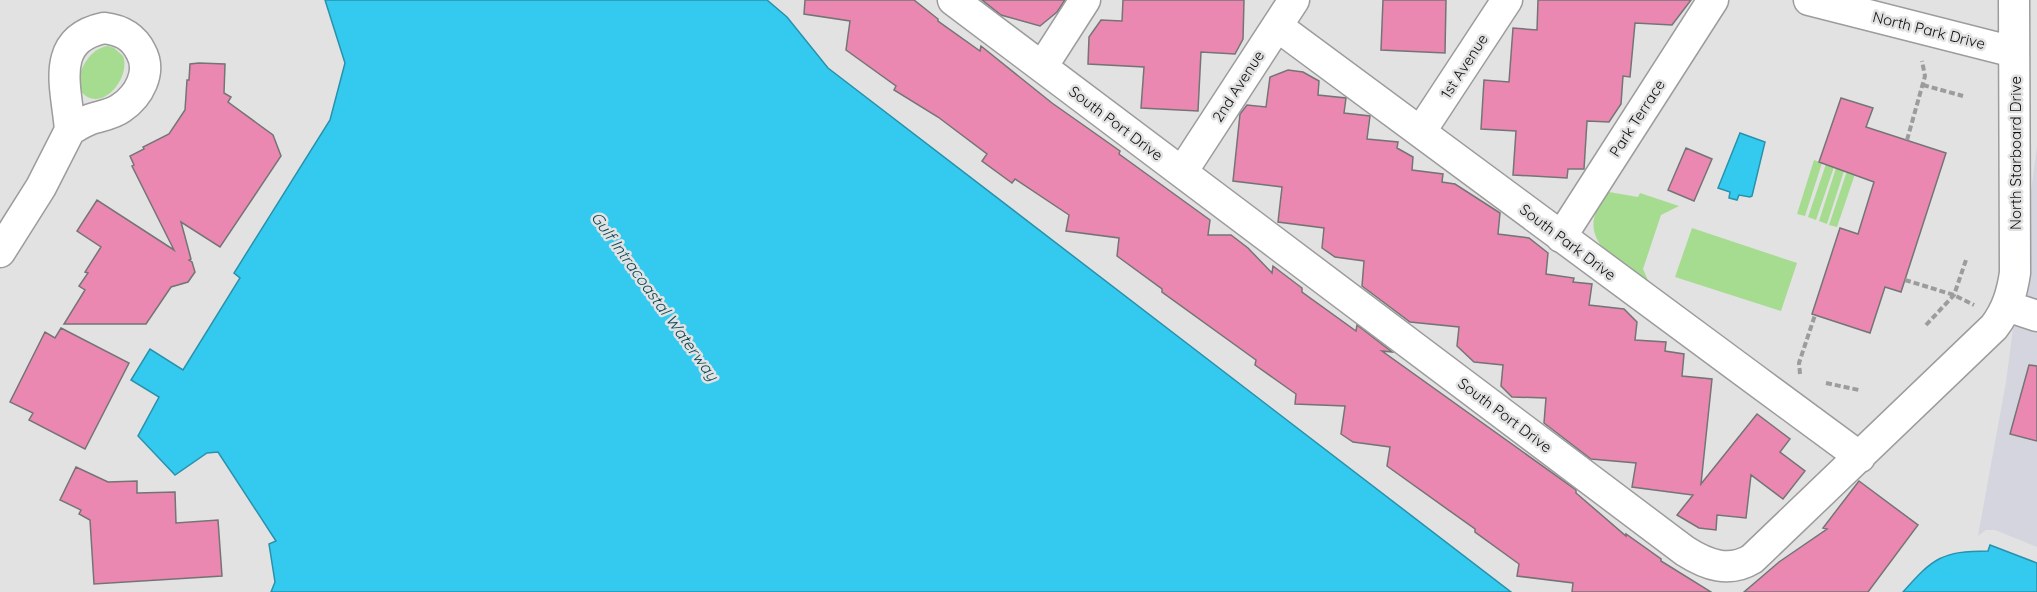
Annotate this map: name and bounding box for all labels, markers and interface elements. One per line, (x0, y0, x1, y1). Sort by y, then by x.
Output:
street label: North Park Drive (1871, 7, 1987, 53)
street label: 1st Avenue (1436, 30, 1492, 102)
street label: 2nd Avenue (1208, 47, 1268, 125)
street label: Park Terrace (1605, 76, 1669, 160)
street label: North Starboard Drive (2006, 76, 2025, 230)
street label: South Port Drive (1065, 82, 1167, 164)
street label: South Park Drive (1516, 200, 1620, 284)
water label: Gulf Intracoastal Waterway (587, 208, 724, 385)
street label: South Port Drive (1454, 374, 1556, 456)

